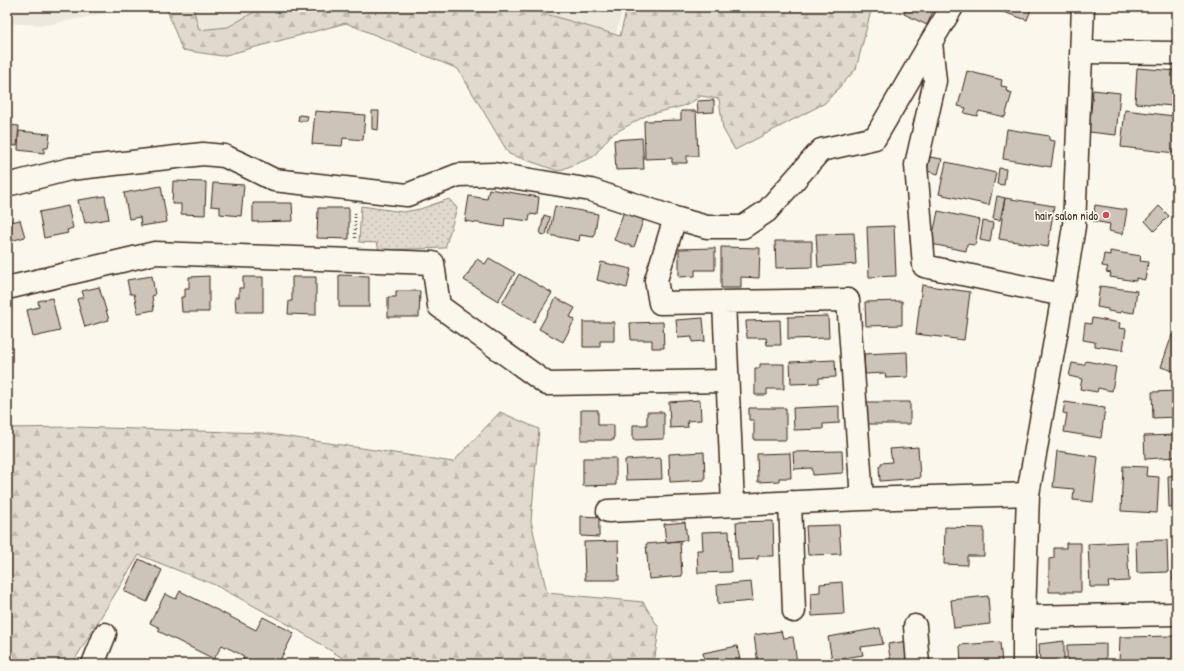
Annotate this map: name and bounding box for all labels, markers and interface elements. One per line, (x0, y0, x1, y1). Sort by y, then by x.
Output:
place label: hair salon nido (1035, 207, 1098, 224)
marker: hair salon nido (1101, 210, 1111, 220)

